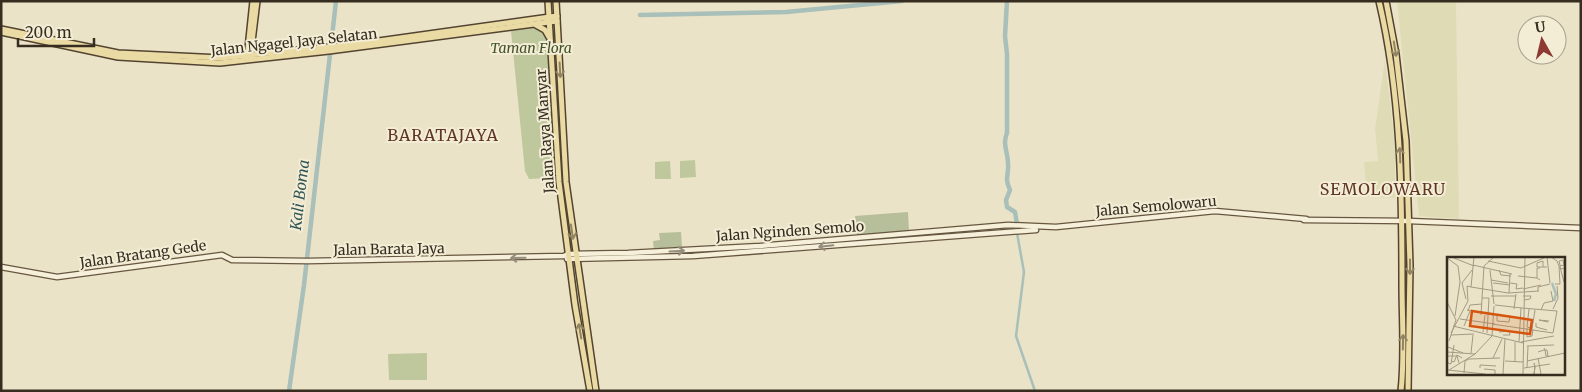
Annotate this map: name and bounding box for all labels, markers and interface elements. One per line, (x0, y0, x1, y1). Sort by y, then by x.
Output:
scale bar (18, 15, 94, 47)
north arrow (1517, 15, 1567, 65)
text: U (1534, 17, 1547, 37)
text: 200 m (25, 23, 72, 42)
street label: Jalan Ngagel Jaya Selatan (209, 24, 378, 60)
park label: Taman Flora (490, 39, 572, 57)
one-way arrow (1391, 41, 1401, 57)
one-way arrow (555, 61, 564, 77)
street label: Jalan Raya Manyar (532, 68, 558, 195)
district label: BARATAJAYA (387, 125, 499, 145)
one-way arrow (1395, 147, 1405, 163)
water label: Kali Boma (286, 159, 313, 232)
district label: SEMOLOWARU (1320, 179, 1446, 199)
street label: Jalan Semolowaru (1094, 192, 1217, 220)
street label: Jalan Nginden Semolo (714, 217, 865, 245)
one-way arrow (567, 223, 577, 239)
street label: Jalan Bratang Gede (78, 236, 207, 272)
street label: Jalan Barata Jaya (332, 239, 445, 259)
one-way arrow (818, 241, 834, 251)
one-way arrow (669, 246, 685, 255)
one-way arrow (510, 253, 526, 262)
inset map (1447, 257, 1564, 374)
one-way arrow (1405, 258, 1415, 275)
one-way arrow (574, 323, 584, 339)
one-way arrow (1398, 334, 1408, 350)

